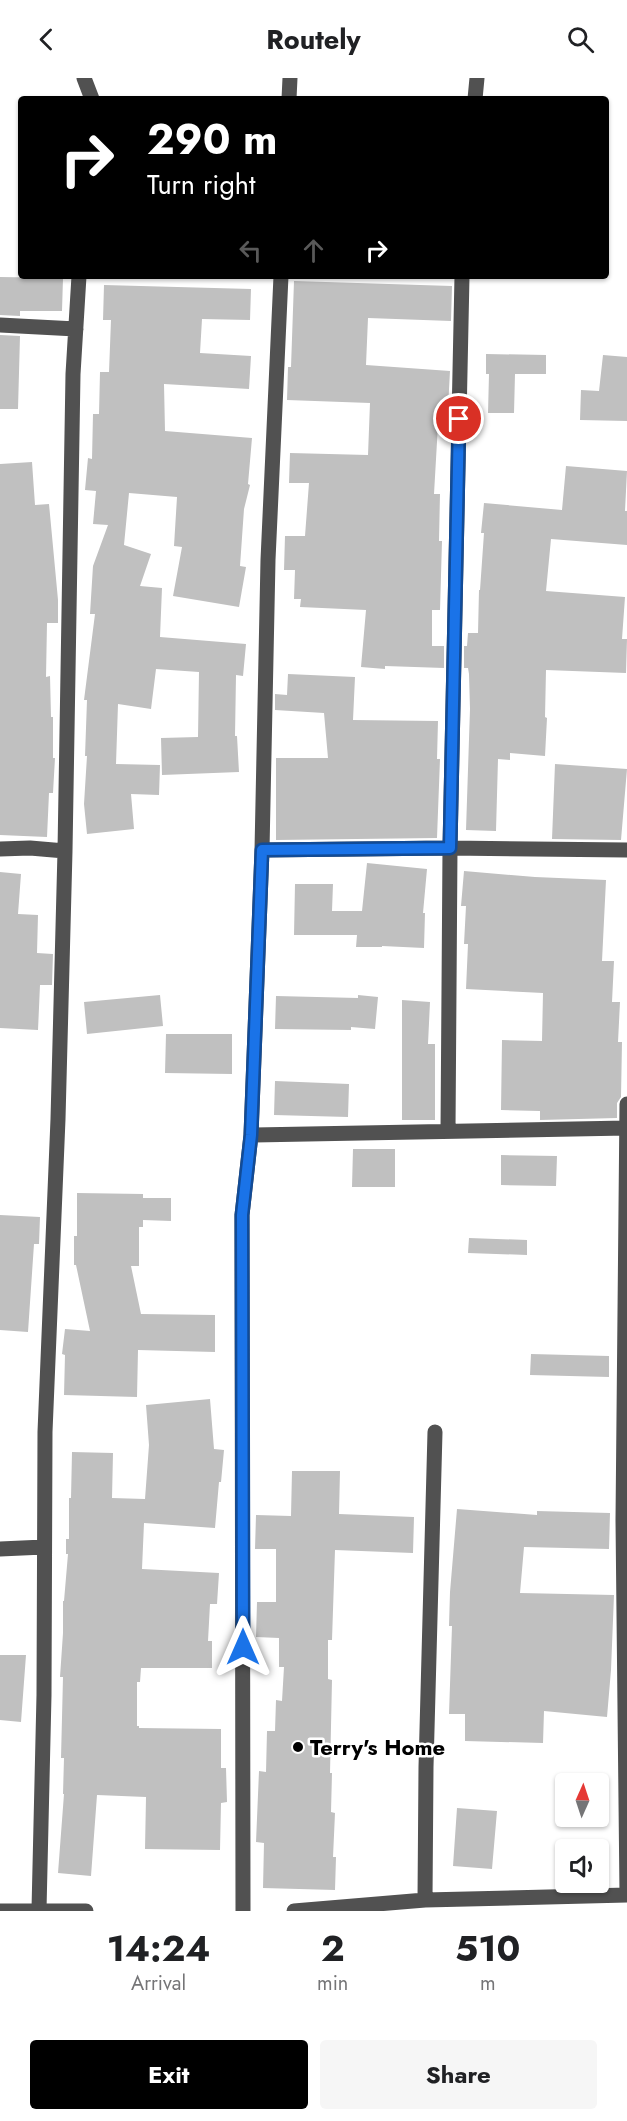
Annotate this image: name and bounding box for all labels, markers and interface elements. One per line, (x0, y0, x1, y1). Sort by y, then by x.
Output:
text: Routely (266, 20, 361, 59)
icon: back (30, 23, 63, 56)
icon: search (564, 23, 597, 56)
text: 290 m (147, 109, 278, 170)
icon: right (48, 120, 126, 198)
text: Turn right (147, 165, 255, 204)
icon: left (234, 234, 267, 267)
icon: ahead (297, 234, 330, 267)
icon: right (360, 234, 393, 267)
pin (433, 393, 484, 444)
icon: arrive (442, 402, 475, 435)
position arrow (211, 1615, 275, 1679)
place label: Terry's Home (310, 1731, 445, 1763)
marker: Terry's Home (291, 1740, 305, 1754)
north arrow (555, 1773, 609, 1827)
map controls (555, 1773, 609, 1893)
button: sound (555, 1839, 609, 1893)
text: 14:24 (107, 1922, 210, 1974)
text: 2 (321, 1922, 345, 1974)
text: 510 (455, 1922, 520, 1974)
text: Arrival (131, 1969, 186, 1998)
text: min (317, 1969, 348, 1998)
text: m (480, 1969, 495, 1998)
button: Exit (30, 2040, 308, 2109)
button: Share (320, 2040, 597, 2109)

